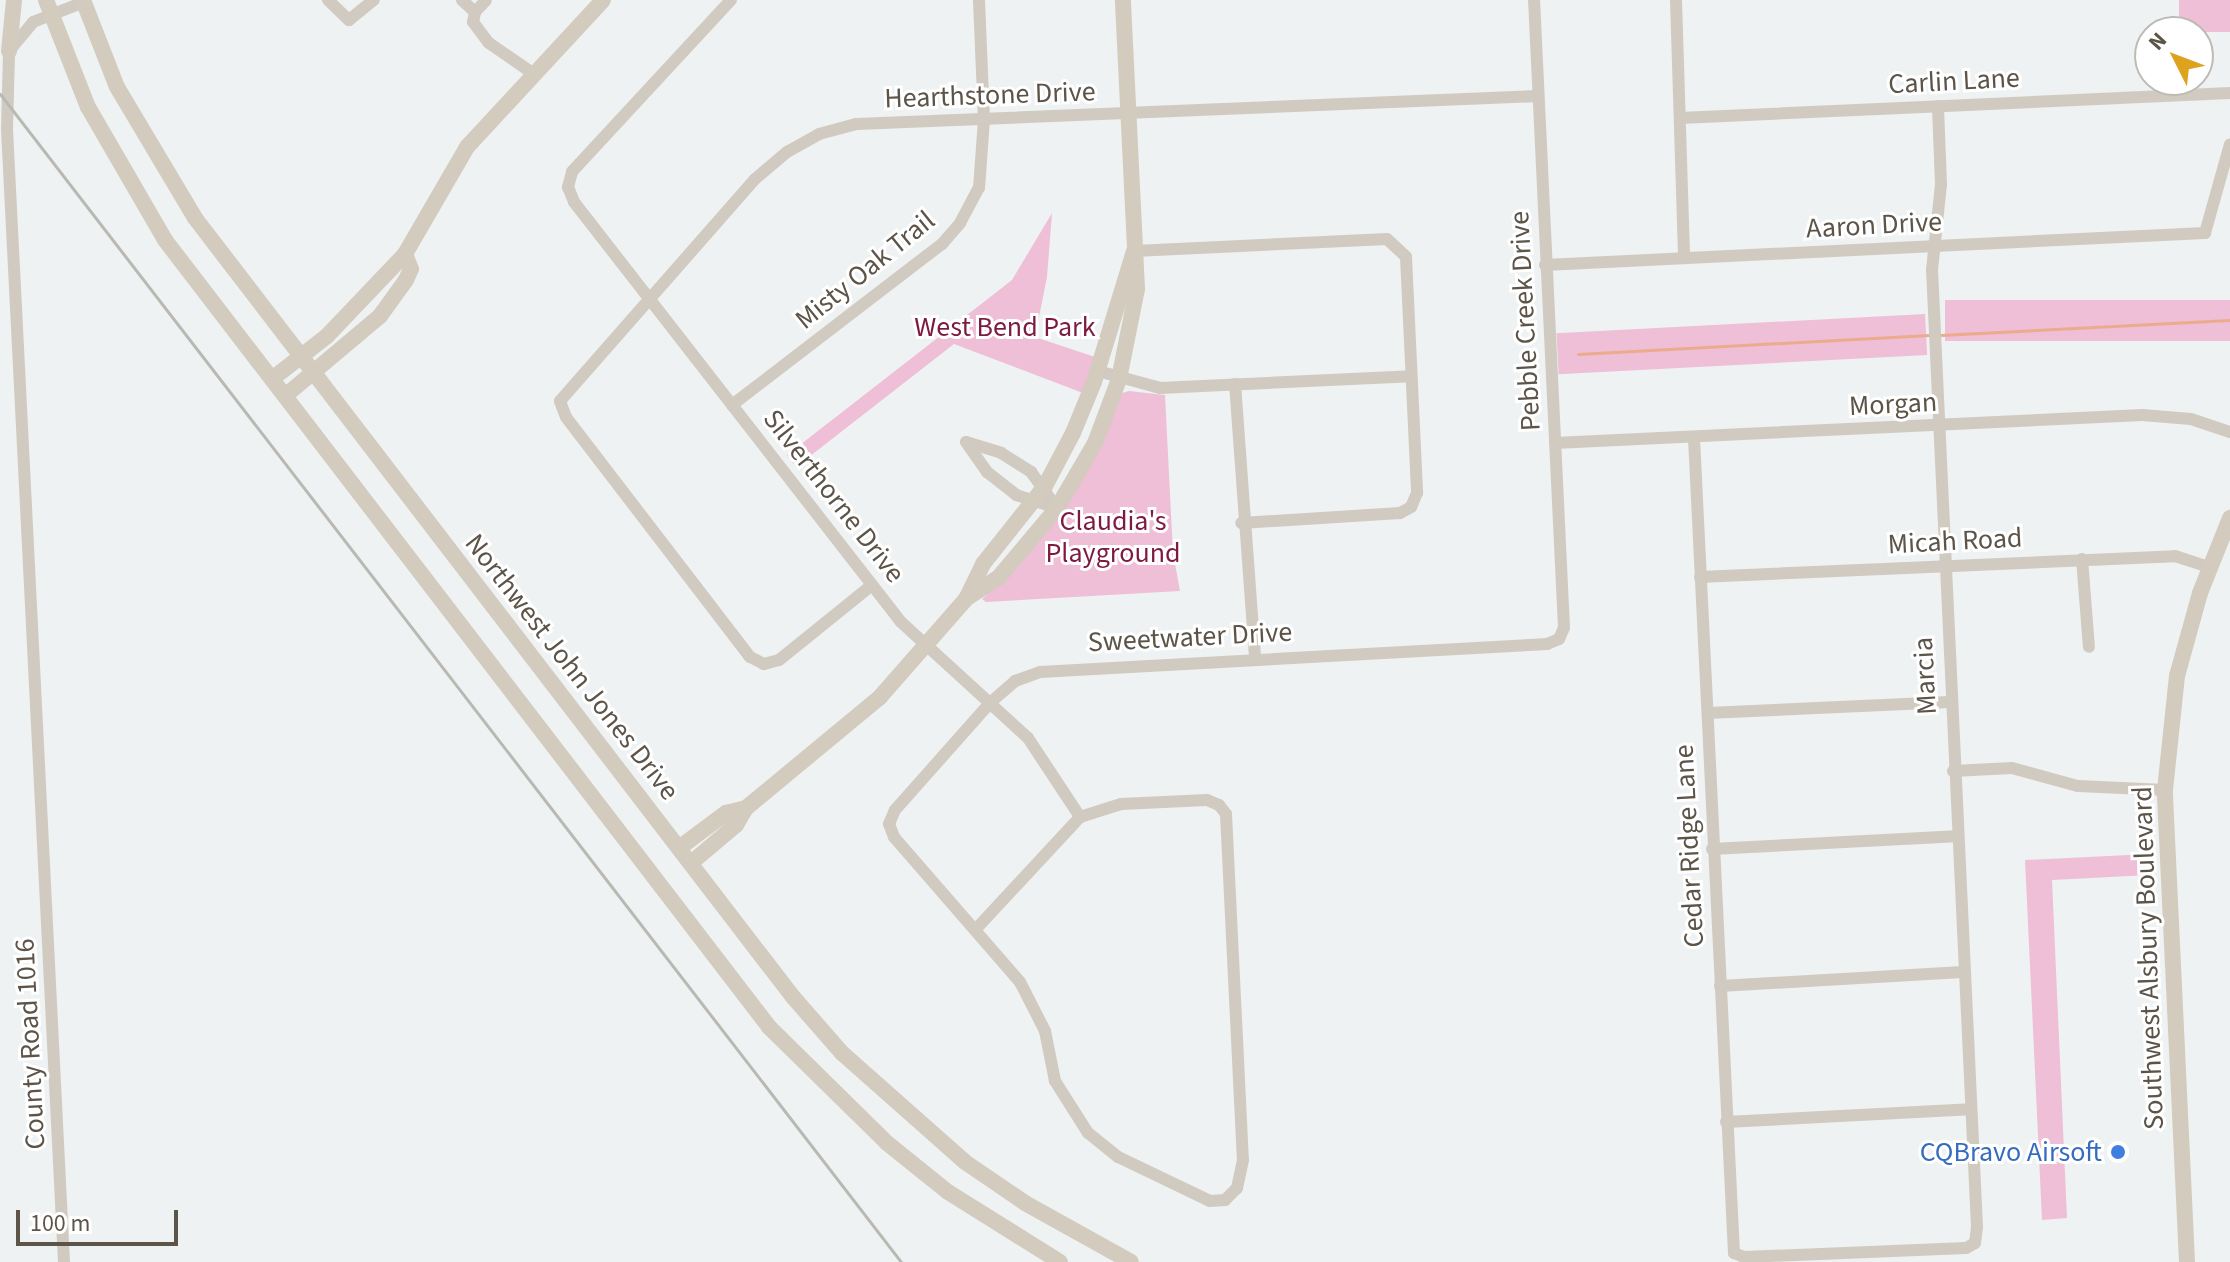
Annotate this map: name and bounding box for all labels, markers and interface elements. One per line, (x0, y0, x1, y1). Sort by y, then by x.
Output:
north arrow (2134, 16, 2214, 96)
text: N (2141, 25, 2174, 57)
street label: Carlin Lane (1887, 61, 2021, 101)
street label: Hearthstone Drive (884, 75, 1096, 115)
street label: Misty Oak Trail (789, 204, 941, 336)
street label: Aaron Drive (1805, 205, 1943, 245)
street label: Pebble Creek Drive (1502, 210, 1548, 432)
park label: West Bend Park (914, 310, 1096, 344)
street label: Morgan (1848, 385, 1938, 423)
street label: Silverthorne Drive (756, 403, 912, 589)
park label: Claudia's Playground (1046, 504, 1180, 570)
street label: Micah Road (1887, 521, 2023, 561)
street label: Northwest John Jones Drive (458, 527, 686, 807)
street label: Sweetwater Drive (1087, 615, 1293, 659)
street label: Marcia (1906, 636, 1944, 716)
street label: Cedar Ridge Lane (1667, 744, 1711, 948)
street label: Southwest Alsbury Boulevard (2125, 786, 2171, 1130)
street label: County Road 1016 (8, 938, 52, 1150)
place label: CQBravo Airsoft (1920, 1135, 2102, 1169)
marker: CQBravo Airsoft (2109, 1143, 2127, 1161)
scale bar (20, 1194, 182, 1244)
text: 100 m (30, 1206, 90, 1241)

